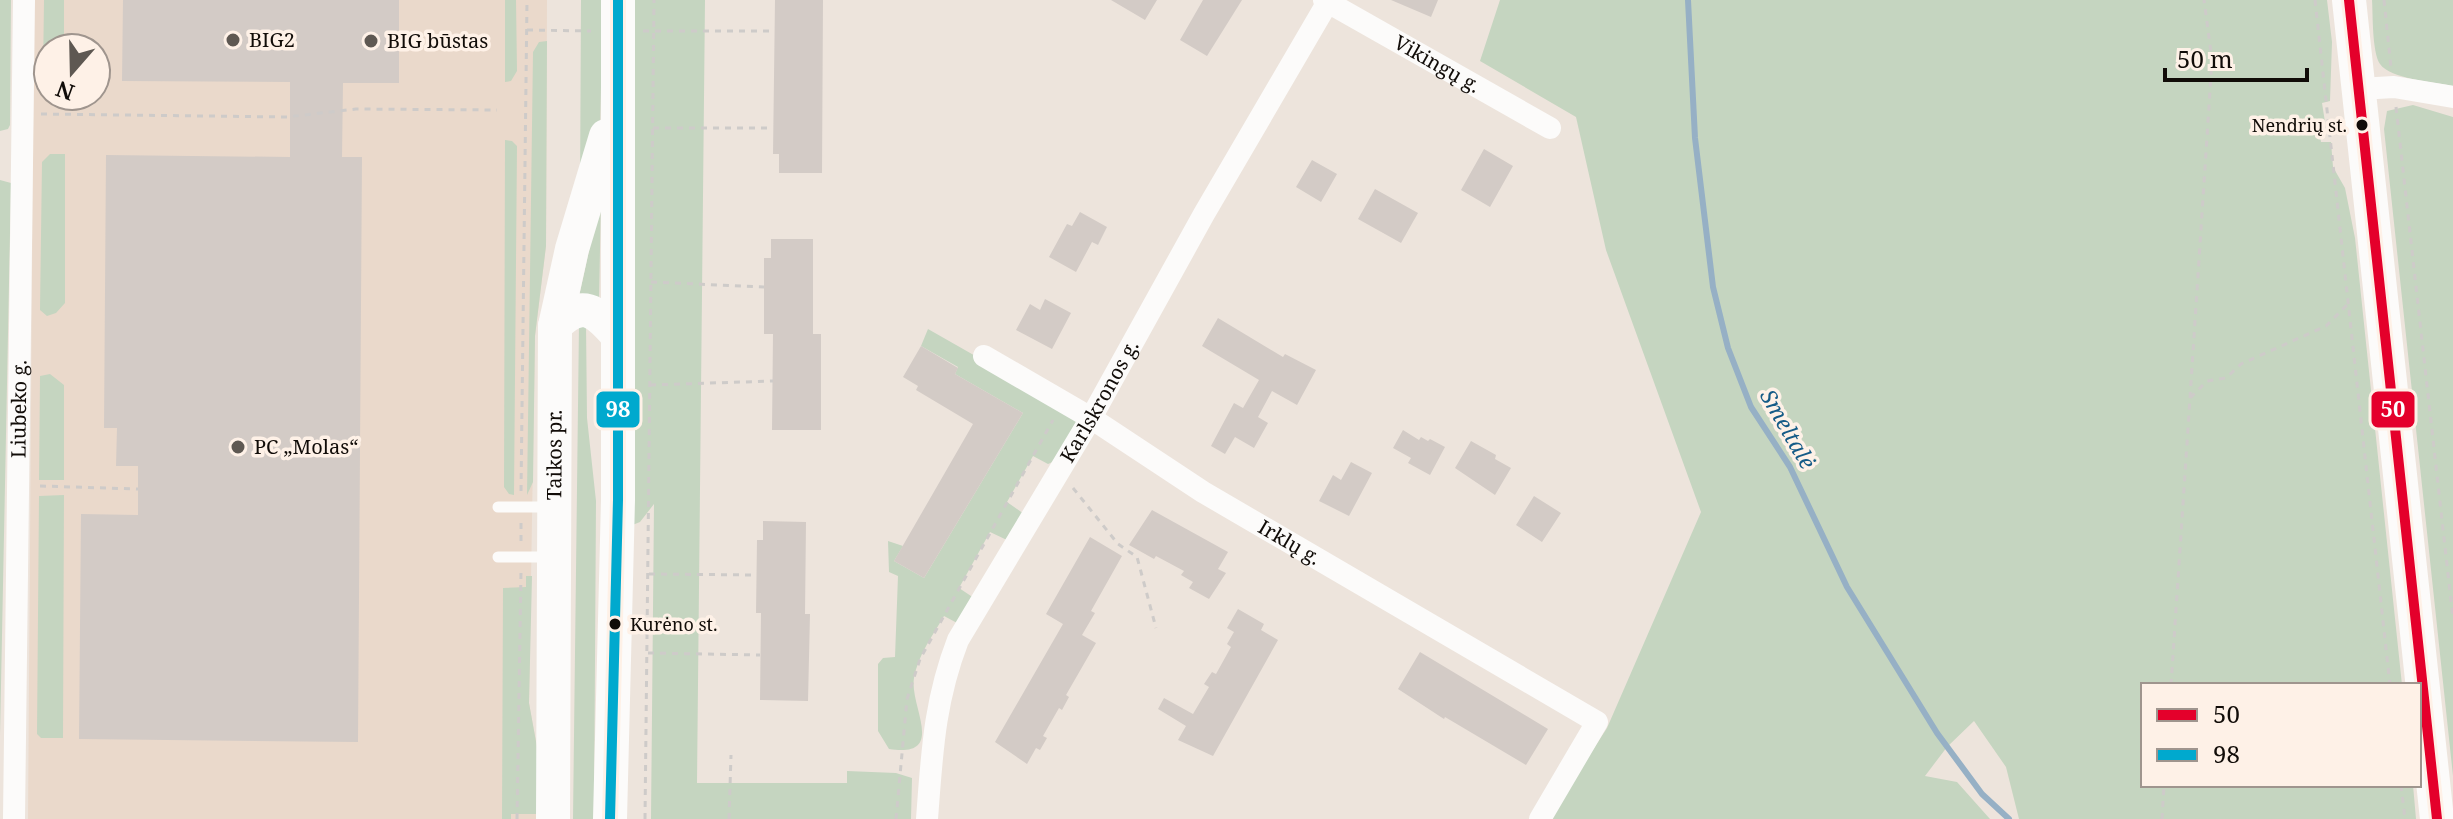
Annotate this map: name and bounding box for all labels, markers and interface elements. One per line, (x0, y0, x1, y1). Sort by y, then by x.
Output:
place label: BIG2 (249, 26, 295, 53)
place label: BIG būstas (387, 27, 488, 54)
street label: Vikingų g. (1389, 28, 1486, 99)
marker: BIG2 (224, 31, 242, 49)
north arrow (32, 32, 112, 112)
marker: BIG būstas (362, 32, 380, 50)
scale bar (2165, 32, 2307, 82)
text: 50 m (2177, 42, 2233, 75)
text: N (52, 75, 78, 109)
place label: Nendrių st. (2252, 113, 2347, 137)
marker: Nendrių st. (2354, 117, 2370, 133)
street label: Karlskronos g. (1053, 335, 1145, 467)
street label: Liubeko g. (4, 360, 33, 458)
water label: Smeltalė (1754, 383, 1824, 474)
line badge: 98 (595, 390, 641, 429)
line badge: 50 (2370, 390, 2416, 429)
text: 98 (606, 393, 630, 423)
text: 50 (2381, 393, 2405, 423)
street label: Taikos pr. (540, 410, 568, 500)
place label: PC „Molas“ (254, 433, 358, 460)
marker: PC „Molas“ (229, 438, 247, 456)
street label: Irklų g. (1253, 513, 1326, 571)
place label: Kurėno st. (630, 612, 717, 636)
marker: Kurėno st. (607, 616, 623, 632)
legend (2141, 683, 2421, 787)
text: 50 (2213, 697, 2240, 730)
text: 98 (2213, 737, 2240, 770)

